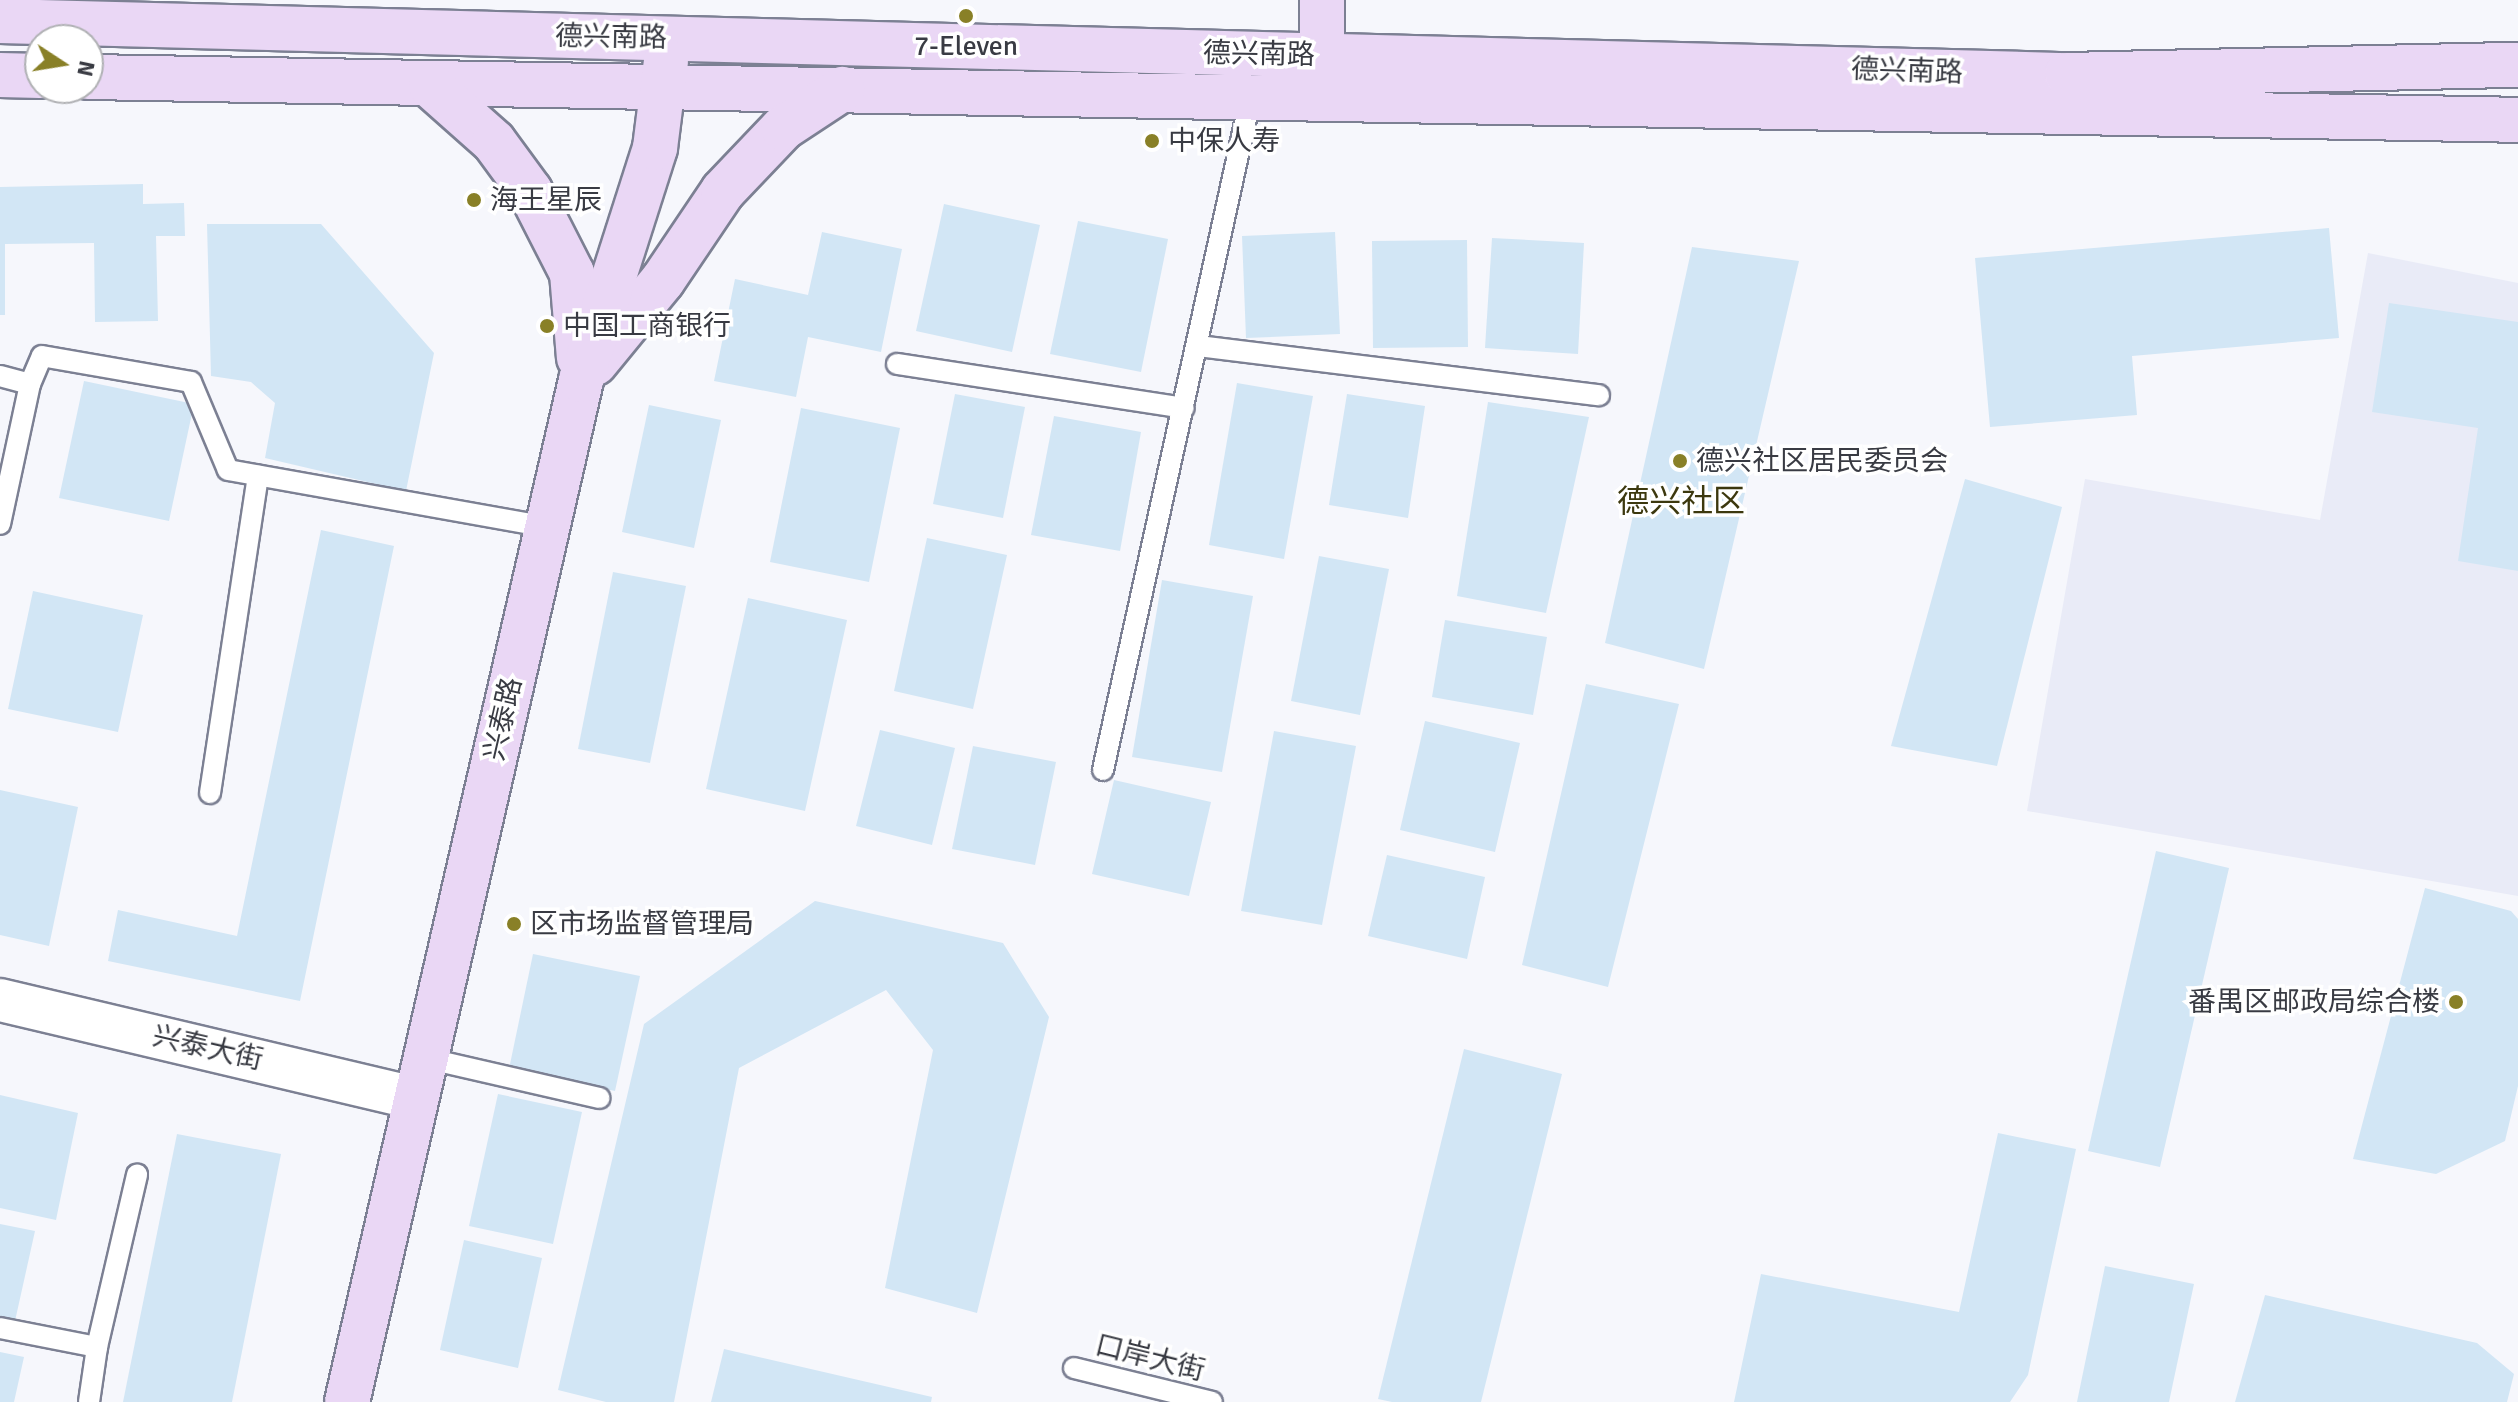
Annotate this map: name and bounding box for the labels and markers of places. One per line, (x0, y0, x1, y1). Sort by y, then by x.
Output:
marker: 7-Eleven (957, 7, 975, 25)
place label: 7-Eleven (914, 29, 1018, 63)
place label: 中保人寿 (1168, 124, 1280, 158)
marker: 中保人寿 (1143, 132, 1161, 150)
place label: 海王星辰 (490, 183, 602, 217)
marker: 海王星辰 (465, 191, 483, 209)
place label: 中国工商银行 (563, 309, 731, 343)
marker: 中国工商银行 (538, 317, 556, 335)
place label: 德兴社区居民委员会 (1696, 444, 1948, 478)
marker: 德兴社区居民委员会 (1671, 452, 1689, 470)
place label: 区市场监督管理局 (530, 907, 754, 941)
marker: 区市场监督管理局 (505, 915, 523, 933)
place label: 番禺区邮政局综合楼 (2188, 985, 2440, 1019)
marker: 番禺区邮政局综合楼 (2447, 993, 2465, 1011)

